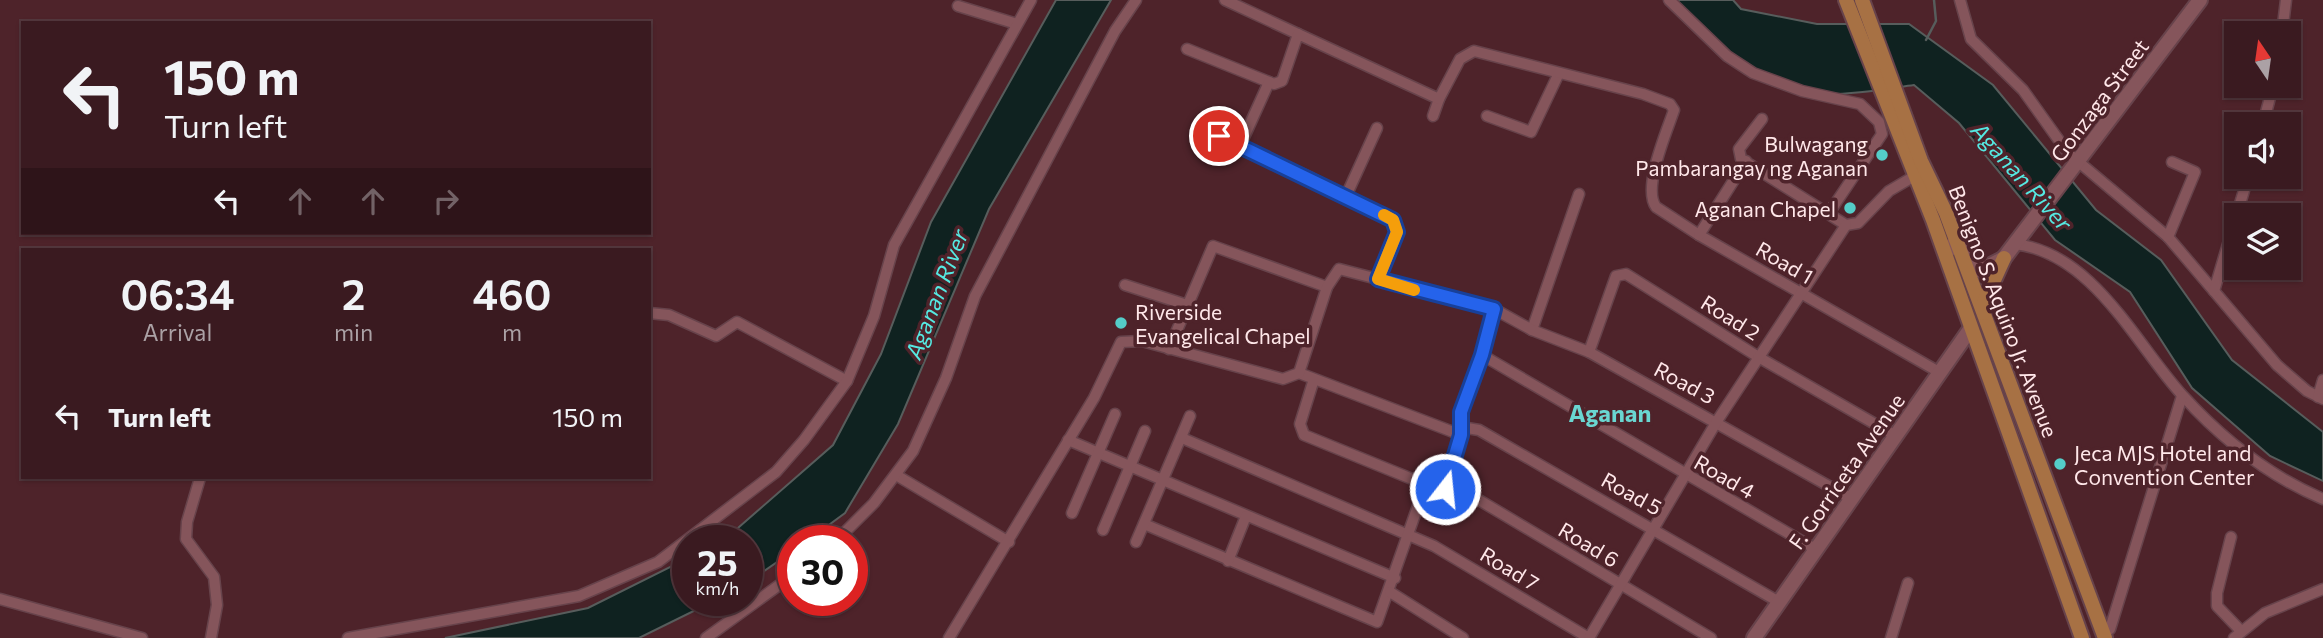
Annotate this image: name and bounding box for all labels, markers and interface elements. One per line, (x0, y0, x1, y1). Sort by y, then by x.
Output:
north arrow (2224, 21, 2301, 98)
map controls (2224, 21, 2301, 280)
street label: Gonzaga Street (2045, 34, 2153, 166)
text: 150 m (164, 45, 299, 105)
icon: left (49, 49, 140, 140)
text: Turn left (164, 105, 288, 145)
pin (1189, 106, 1249, 166)
button: sound (2224, 112, 2301, 189)
water label: Aganan River (1965, 115, 2079, 237)
icon: arrive (1200, 117, 1238, 155)
place label: Bulwagang Pambarangay ng Aganan (1635, 131, 1868, 180)
marker: Bulwagang Pambarangay ng Aganan (1874, 147, 1890, 163)
icon: left (208, 182, 246, 220)
icon: ahead (281, 182, 319, 220)
icon: ahead (354, 182, 392, 220)
icon: right (427, 182, 465, 220)
street label: Benigno S. Aquino Jr. Avenue (1944, 182, 2064, 440)
place label: Aganan Chapel (1694, 196, 1836, 221)
marker: Aganan Chapel (1842, 200, 1858, 216)
button: layers (2224, 203, 2301, 280)
water label: Aganan River (898, 224, 974, 364)
street label: Road 1 (1752, 236, 1818, 288)
text: 06:34 (120, 267, 235, 319)
text: 2 (342, 267, 365, 319)
text: 460 (472, 267, 552, 319)
street label: Road 2 (1697, 289, 1765, 345)
place label: Riverside Evangelical Chapel (1135, 299, 1311, 348)
marker: Riverside Evangelical Chapel (1113, 315, 1129, 331)
text: Arrival (143, 318, 212, 346)
text: min (334, 318, 373, 346)
text: m (502, 318, 522, 346)
street label: Road 3 (1650, 356, 1720, 408)
street label: F. Gorriceta Avenue (1783, 388, 1909, 554)
icon: left (49, 397, 87, 435)
district label: Aganan (1569, 398, 1651, 427)
text: Turn left (108, 401, 211, 432)
text: 150 m (552, 401, 623, 432)
place label: Jeca MJS Hotel and Convention Center (2074, 440, 2254, 489)
street label: Road 4 (1690, 449, 1760, 503)
position arrow (1408, 452, 1482, 526)
marker: Jeca MJS Hotel and Convention Center (2052, 456, 2068, 472)
street label: Road 5 (1597, 466, 1667, 520)
street label: Road 6 (1554, 516, 1624, 572)
speed limit sign: 30 (777, 525, 868, 616)
text: 25 (697, 540, 738, 583)
street label: Road 7 (1476, 541, 1544, 595)
text: km/h (696, 577, 739, 599)

